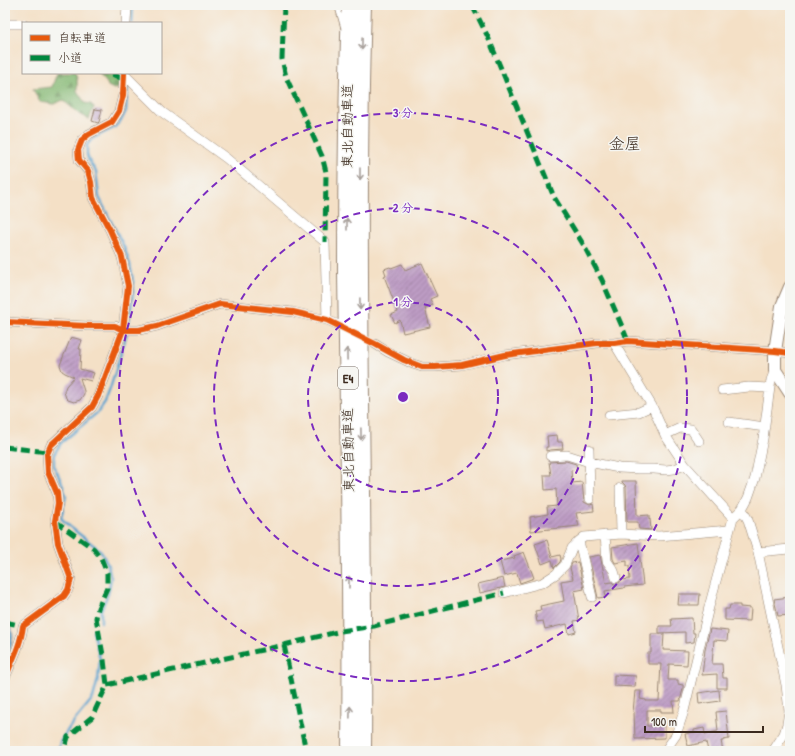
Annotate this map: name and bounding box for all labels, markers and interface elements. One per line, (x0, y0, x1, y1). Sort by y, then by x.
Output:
legend (22, 22, 162, 74)
text: 自転車道 (58, 29, 106, 46)
one-way arrow (358, 37, 366, 50)
text: 小道 (58, 49, 82, 66)
street label: 東北自動車道 (337, 84, 356, 168)
text: 3 分 (393, 104, 413, 121)
district label: 金屋 (609, 132, 641, 154)
one-way arrow (356, 167, 364, 180)
text: 2 分 (393, 199, 413, 216)
one-way arrow (343, 218, 351, 231)
text: 1 分 (393, 293, 413, 310)
one-way arrow (356, 297, 364, 310)
one-way arrow (343, 348, 351, 361)
road number: E4 (338, 367, 358, 389)
centre of rings (396, 390, 410, 404)
street label: 東北自動車道 (337, 408, 358, 492)
one-way arrow (358, 427, 365, 440)
one-way arrow (345, 576, 353, 589)
one-way arrow (346, 706, 354, 719)
scale bar (645, 708, 763, 734)
text: 100 m (651, 713, 677, 730)

